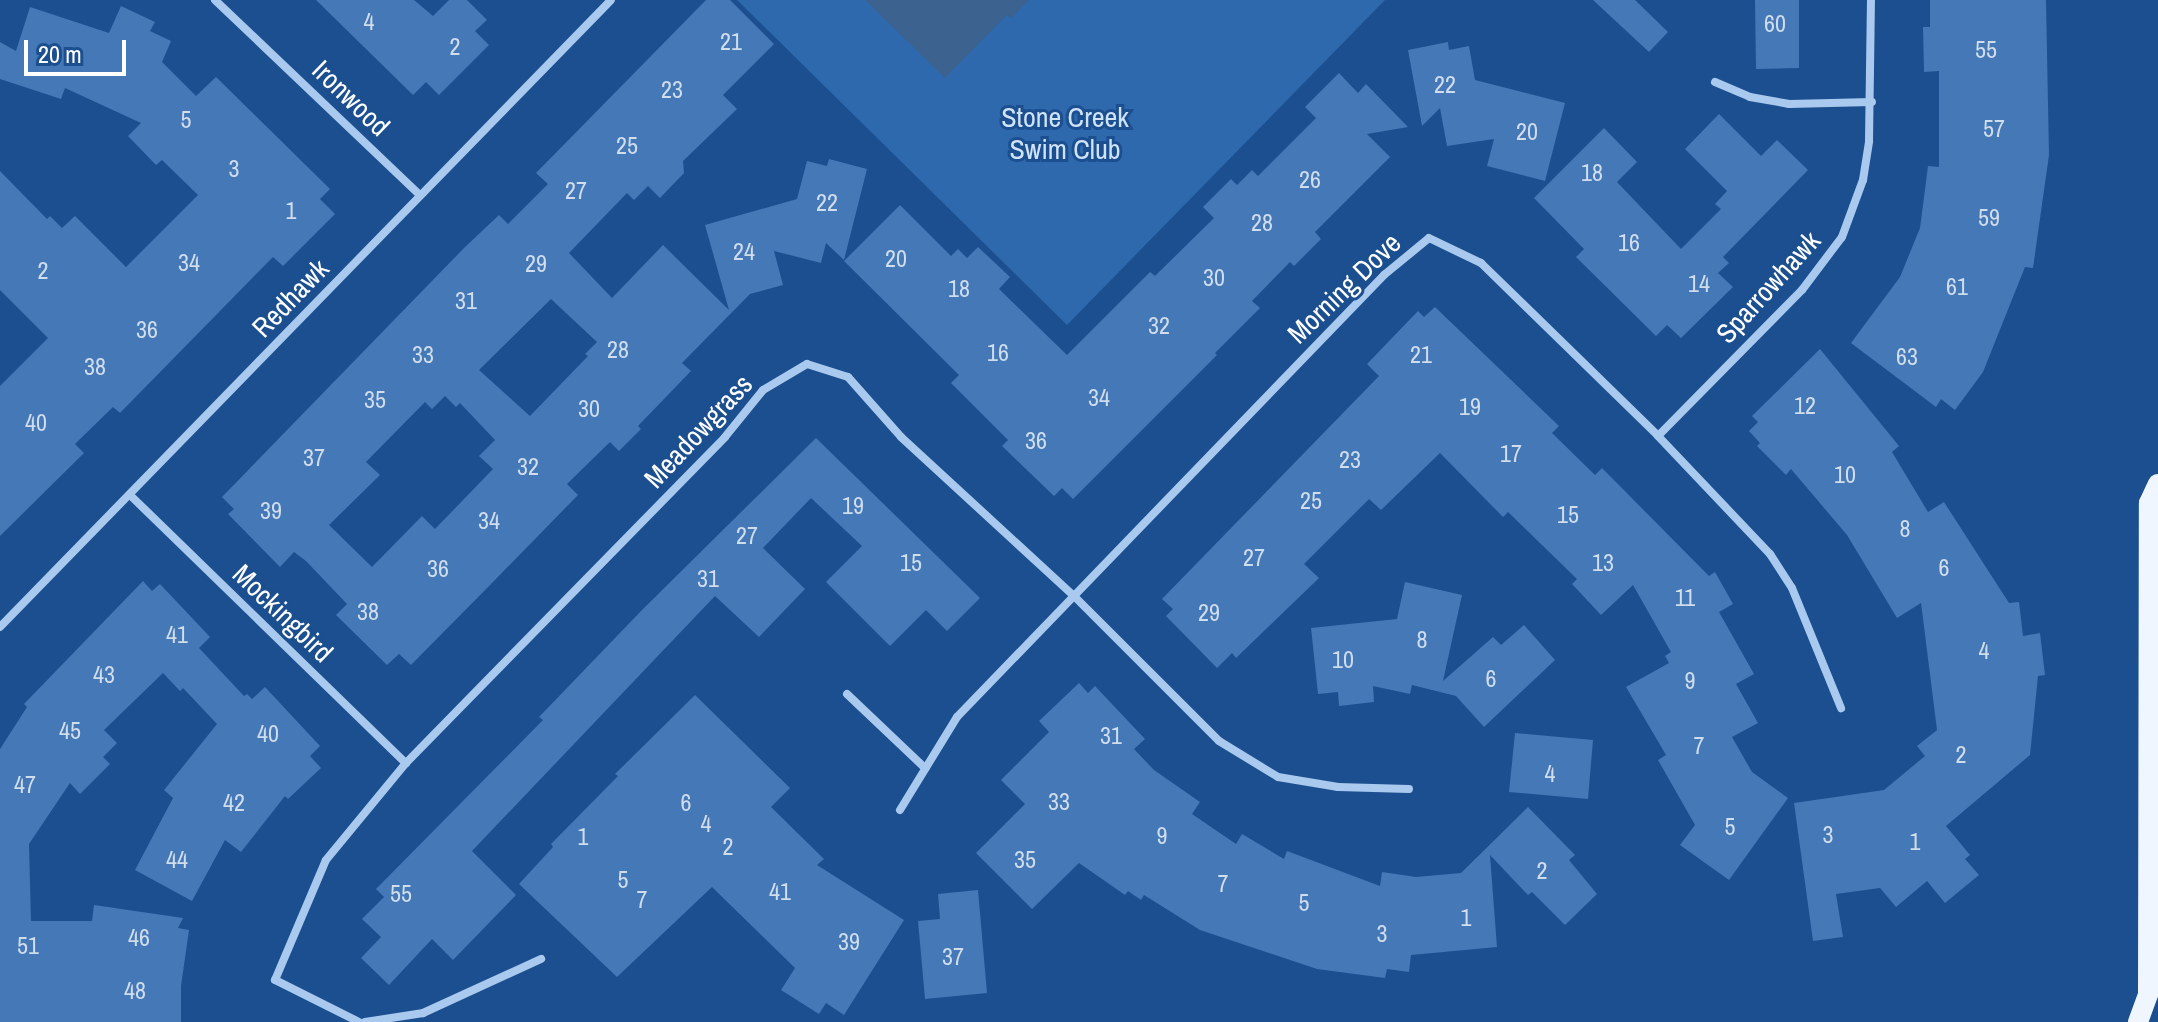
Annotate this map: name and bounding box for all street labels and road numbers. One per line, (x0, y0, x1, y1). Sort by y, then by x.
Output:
street label: Ironwood (305, 53, 397, 143)
street label: Sparrowhawk (1709, 224, 1827, 350)
street label: Morning Dove (1280, 226, 1408, 350)
street label: Redhawk (245, 252, 335, 344)
street label: Meadowgrass (637, 367, 759, 495)
street label: Mockingbird (226, 557, 340, 669)

